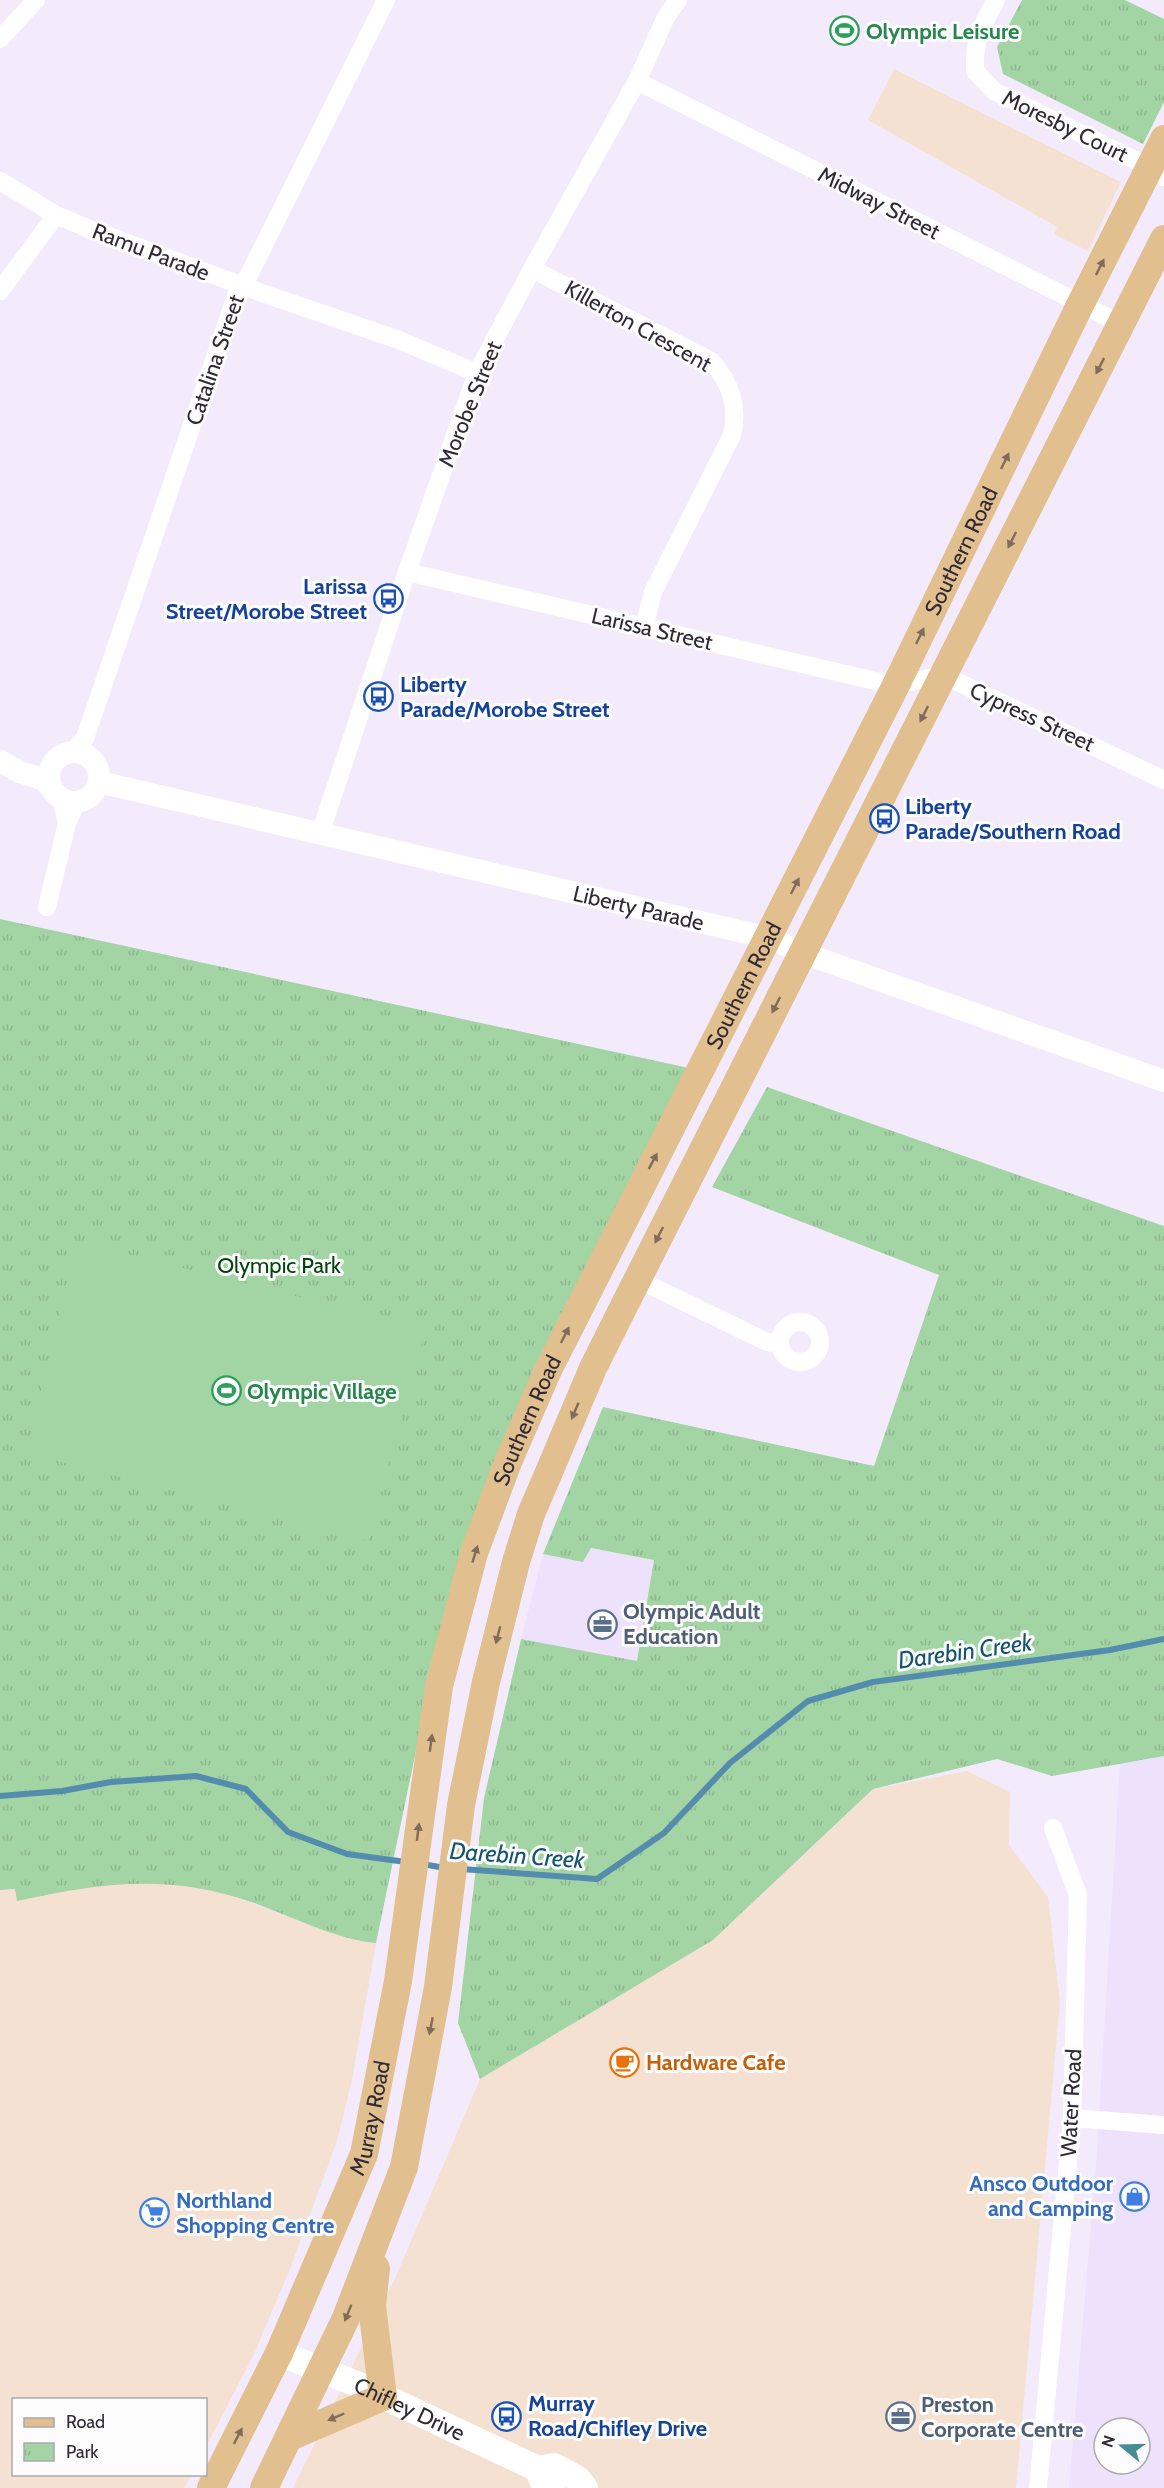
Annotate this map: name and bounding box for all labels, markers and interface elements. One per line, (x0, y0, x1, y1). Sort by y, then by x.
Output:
sports icon: Olympic Leisure (829, 15, 861, 47)
place label: Olympic Leisure (866, 18, 1019, 45)
street label: Moresby Court (998, 84, 1133, 168)
street label: Midway Street (814, 161, 945, 246)
street label: Ramu Parade (89, 217, 213, 287)
one-way arrow (1095, 258, 1104, 275)
street label: Killerton Crescent (560, 274, 717, 378)
street label: Catalina Street (180, 291, 250, 429)
street label: Morobe Street (432, 337, 508, 471)
one-way arrow (1095, 358, 1105, 375)
one-way arrow (1000, 452, 1010, 469)
street label: Southern Road (918, 482, 1003, 619)
one-way arrow (1007, 531, 1016, 548)
place label: Larissa Street/Morobe Street (166, 573, 367, 625)
bus stop icon: Larissa Street/Morobe Street (372, 583, 404, 615)
street label: Larissa Street (589, 602, 716, 656)
one-way arrow (915, 628, 925, 645)
place label: Liberty Parade/Morobe Street (400, 671, 610, 723)
street label: Cypress Street (965, 676, 1099, 758)
bus stop icon: Liberty Parade/Morobe Street (363, 681, 395, 713)
one-way arrow (919, 705, 928, 722)
place label: Liberty Parade/Southern Road (905, 793, 1121, 845)
bus stop icon: Liberty Parade/Southern Road (868, 803, 900, 835)
one-way arrow (790, 877, 800, 895)
street label: Liberty Parade (571, 879, 707, 936)
street label: Southern Road (700, 917, 787, 1054)
one-way arrow (772, 997, 781, 1014)
one-way arrow (648, 1152, 658, 1169)
one-way arrow (655, 1227, 664, 1244)
park label: Olympic Park (217, 1252, 341, 1279)
one-way arrow (560, 1326, 570, 1344)
street label: Southern Road (487, 1351, 567, 1489)
sports icon: Olympic Village (210, 1375, 242, 1407)
place label: Olympic Village (247, 1378, 397, 1405)
one-way arrow (570, 1402, 579, 1420)
one-way arrow (471, 1545, 480, 1563)
place label: Olympic Adult Education (623, 1598, 761, 1650)
office icon: Olympic Adult Education (586, 1608, 618, 1640)
one-way arrow (492, 1625, 502, 1644)
water label: Darebin Creek (896, 1627, 1035, 1675)
one-way arrow (426, 1734, 435, 1753)
one-way arrow (414, 1823, 423, 1842)
water label: Darebin Creek (449, 1836, 586, 1874)
one-way arrow (426, 2017, 435, 2036)
cafe icon: Hardware Cafe (609, 2046, 641, 2078)
street label: Water Road (1055, 2048, 1087, 2158)
place label: Hardware Cafe (646, 2049, 786, 2076)
street label: Murray Road (343, 2058, 396, 2180)
place label: Ansco Outdoor and Camping (969, 2170, 1114, 2222)
shop icon: Ansco Outdoor and Camping (1118, 2180, 1150, 2212)
place label: Northland Shopping Centre (176, 2187, 334, 2239)
supermarket icon: Northland Shopping Centre (139, 2197, 171, 2229)
one-way arrow (342, 2305, 352, 2323)
street label: Chifley Drive (350, 2371, 469, 2446)
place label: Murray Road/Chifley Drive (528, 2390, 707, 2442)
place label: Preston Corporate Centre (921, 2391, 1083, 2443)
legend (12, 2398, 207, 2476)
bus stop icon: Murray Road/Chifley Drive (491, 2400, 523, 2432)
office icon: Preston Corporate Centre (884, 2401, 916, 2433)
text: Road (66, 2411, 105, 2433)
one-way arrow (327, 2412, 345, 2422)
north arrow (1092, 2416, 1152, 2476)
one-way arrow (233, 2427, 243, 2444)
text: N (1097, 2433, 1119, 2450)
text: Park (66, 2441, 99, 2463)

